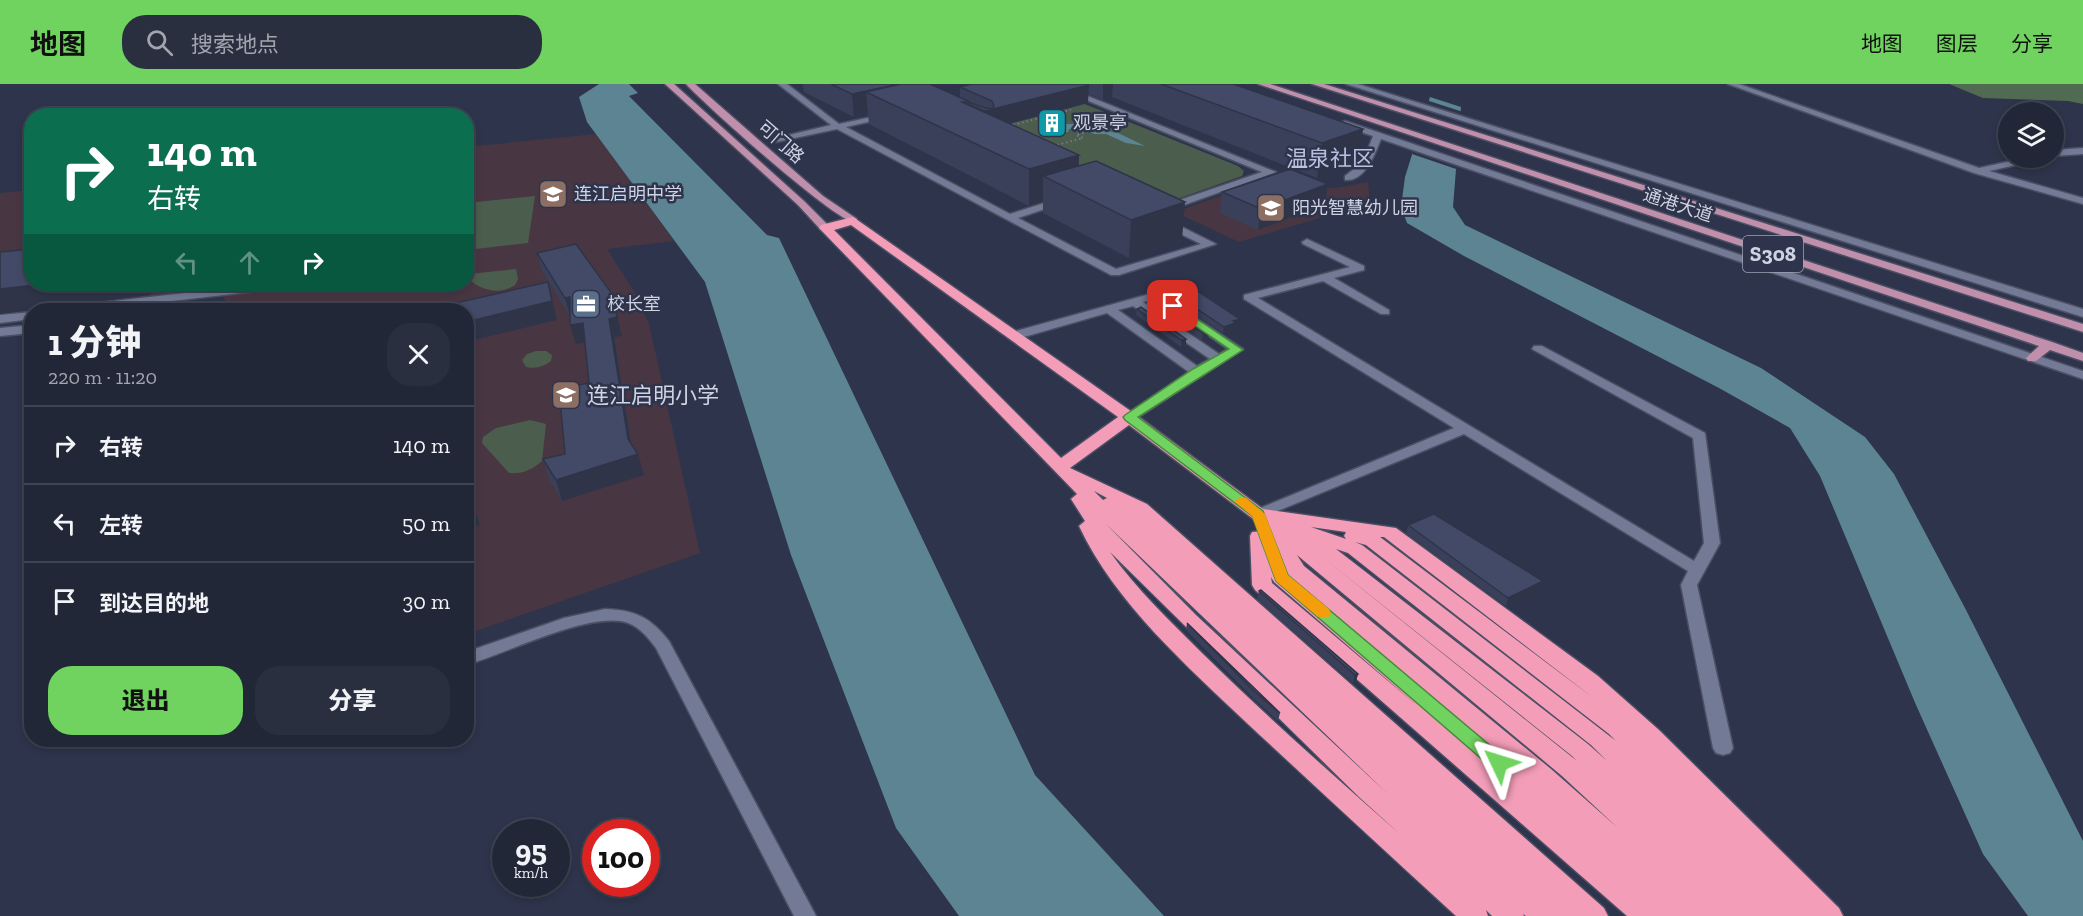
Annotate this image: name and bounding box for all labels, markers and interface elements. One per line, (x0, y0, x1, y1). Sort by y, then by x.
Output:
search box (122, 15, 542, 69)
icon: search (143, 26, 176, 59)
text: 地图 (30, 28, 86, 61)
text: 搜索地点 (191, 31, 279, 58)
text: 地图 (1861, 31, 1903, 56)
text: 图层 (1936, 31, 1978, 56)
text: 分享 (2011, 31, 2053, 56)
map controls (1998, 102, 2064, 168)
button: layers (1998, 102, 2064, 168)
building icon: 观景亭 (1036, 107, 1068, 139)
place label: 观景亭 (1073, 112, 1127, 134)
street label: 可门路 (753, 116, 809, 168)
text: 140 m (147, 126, 257, 177)
icon: right (48, 132, 126, 210)
district label: 温泉社区 (1286, 145, 1374, 172)
school or university icon: 连江启明中学 (537, 178, 569, 210)
text: 右转 (147, 183, 201, 215)
place label: 连江启明中学 (574, 183, 682, 205)
street label: 通港大道 (1640, 183, 1716, 227)
school or university icon: 阳光智慧幼儿园 (1255, 192, 1287, 224)
place label: 阳光智慧幼儿园 (1292, 197, 1418, 219)
road number: S308 (1743, 236, 1803, 272)
icon: left (170, 246, 203, 279)
icon: ahead (233, 246, 266, 279)
icon: right (296, 246, 329, 279)
pin (1147, 280, 1198, 331)
office icon: 校长室 (570, 288, 602, 320)
icon: arrive (1156, 289, 1189, 322)
place label: 校长室 (607, 293, 661, 315)
text: 1 分钟 (48, 321, 141, 364)
button: close (387, 323, 450, 386)
text: 220 m · 11:20 (48, 365, 157, 389)
school or university icon: 连江启明小学 (550, 379, 582, 411)
place label: 连江启明小学 (587, 382, 719, 409)
icon: right (48, 429, 81, 462)
text: 140 m (393, 432, 450, 459)
text: 右转 (99, 434, 143, 461)
icon: left (48, 507, 81, 540)
text: 50 m (402, 510, 450, 537)
text: 左转 (99, 512, 143, 539)
icon: arrive (48, 585, 81, 618)
text: 30 m (403, 588, 450, 615)
text: 到达目的地 (99, 590, 209, 617)
button: 退出 (48, 666, 243, 735)
button: 分享 (255, 666, 450, 735)
position arrow (1467, 731, 1531, 795)
speed limit sign: 100 (582, 819, 660, 897)
text: 95 (515, 833, 547, 869)
text: km/h (514, 864, 548, 882)

